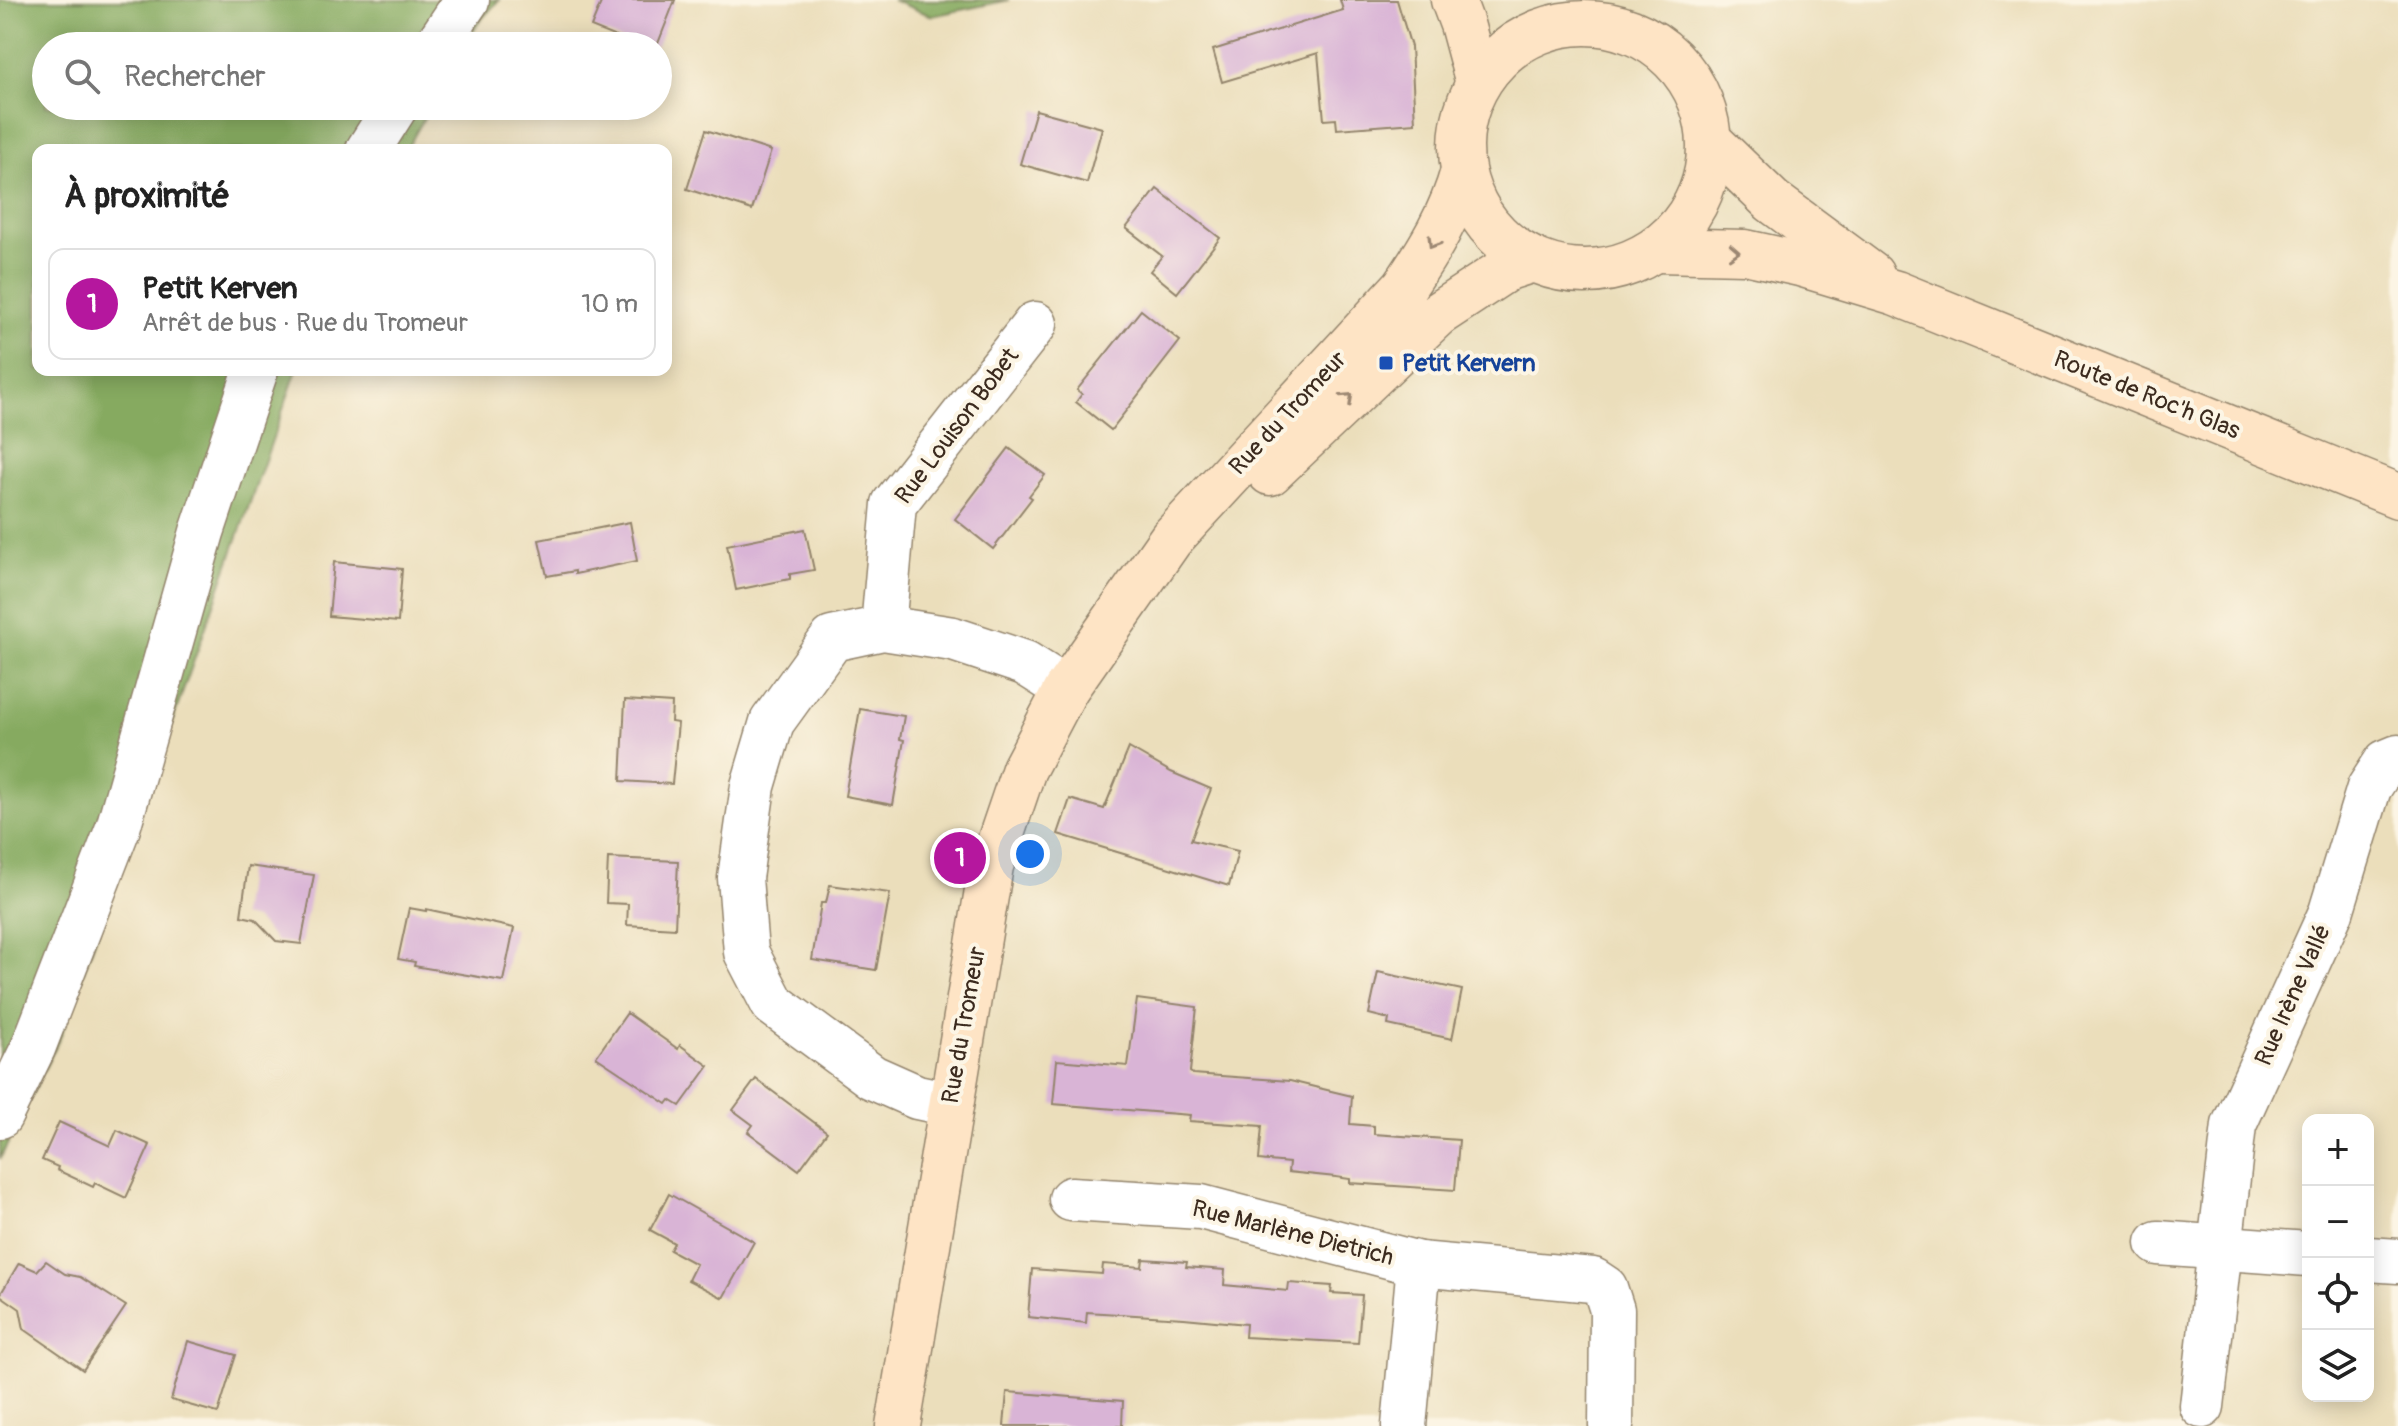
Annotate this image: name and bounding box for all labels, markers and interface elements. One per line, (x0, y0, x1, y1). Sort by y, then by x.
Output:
search box (32, 32, 672, 120)
icon: search (60, 54, 104, 98)
text: Rechercher (124, 58, 266, 95)
text: À proximité (64, 175, 230, 218)
one-way arrow (1427, 234, 1443, 249)
one-way arrow (1728, 243, 1741, 260)
text: Petit Kerven (142, 270, 298, 307)
text: 1 (87, 288, 97, 320)
text: 10 m (581, 288, 638, 320)
text: Arrêt de bus · Rue du Tromeur (142, 307, 468, 339)
street label: Rue Louison Bobet (889, 342, 1025, 510)
street label: Route de Roc'h Glas (2050, 344, 2245, 446)
street label: Rue du Tromeur (1223, 345, 1353, 481)
place label: Petit Kervern (1402, 349, 1536, 378)
marker: Petit Kervern (1377, 354, 1395, 372)
one-way arrow (1339, 393, 1353, 408)
pin: 1 (934, 828, 986, 888)
your location (1010, 834, 1050, 874)
street label: Rue Irène Vallé (2249, 920, 2337, 1070)
street label: Rue du Tromeur (936, 944, 992, 1106)
map controls (2302, 1114, 2374, 1402)
button: + (2302, 1114, 2374, 1186)
button: − (2302, 1186, 2374, 1258)
street label: Rue Marlène Dietrich (1189, 1194, 1397, 1272)
button: locate (2302, 1258, 2374, 1330)
button: layers (2302, 1330, 2374, 1402)

